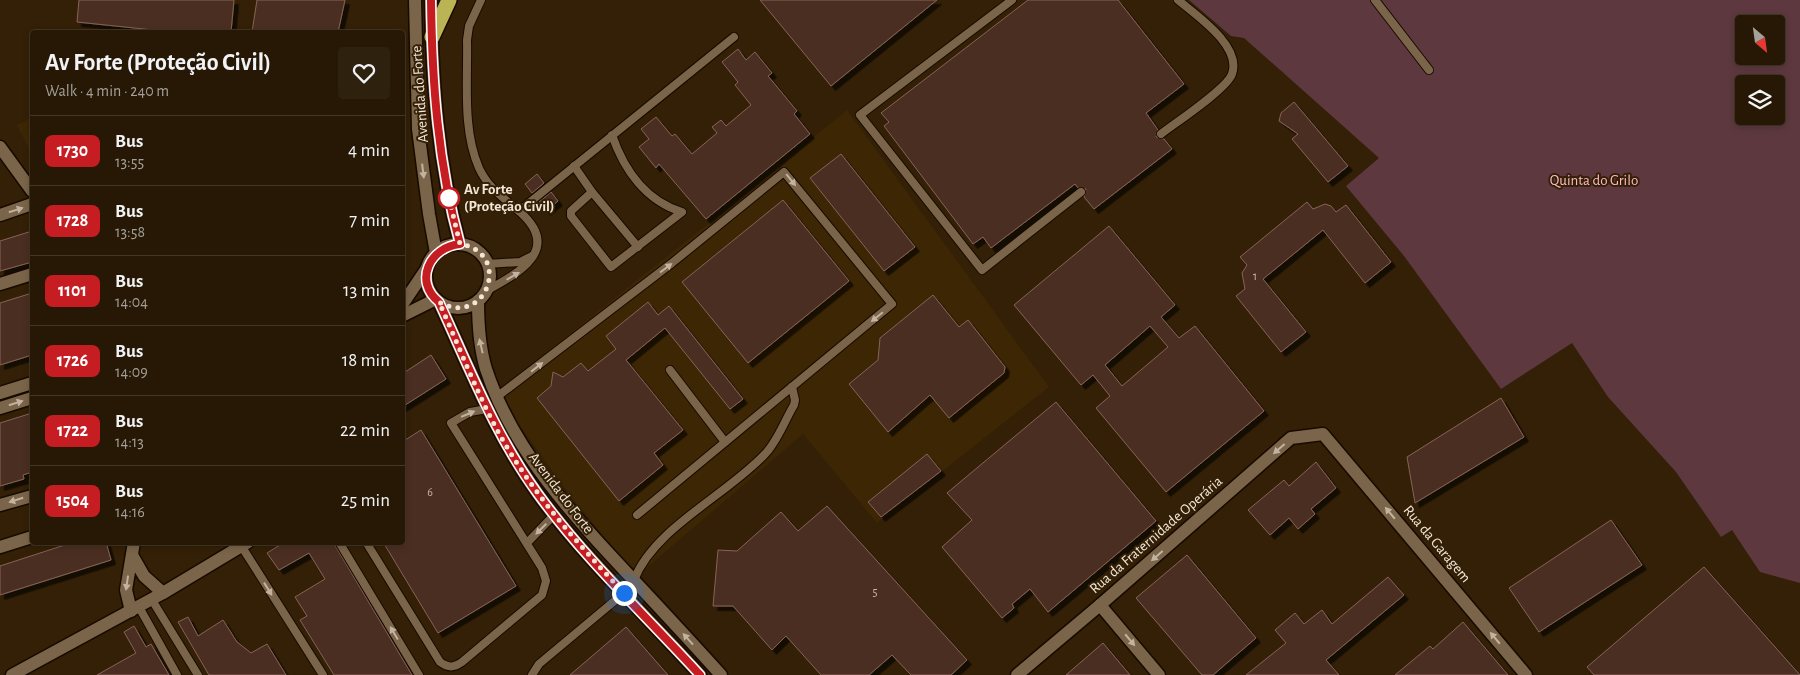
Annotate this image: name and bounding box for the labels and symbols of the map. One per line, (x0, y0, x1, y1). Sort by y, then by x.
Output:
north arrow (1735, 15, 1785, 65)
street label: Avenida do Forte (409, 45, 431, 143)
one-way arrow (419, 163, 427, 179)
one-way arrow (785, 173, 796, 186)
park label: Quinta do Grilo (1550, 173, 1638, 188)
place label: Av Forte (Proteção Civil) (464, 182, 555, 214)
marker: Av Forte (Proteção Civil) (438, 187, 460, 209)
one-way arrow (9, 205, 24, 213)
one-way arrow (659, 263, 672, 273)
house number: 1 (1253, 270, 1257, 282)
one-way arrow (506, 272, 519, 281)
one-way arrow (871, 311, 884, 322)
one-way arrow (477, 338, 485, 353)
one-way arrow (530, 361, 543, 372)
one-way arrow (9, 399, 24, 407)
one-way arrow (461, 409, 475, 417)
one-way arrow (1273, 443, 1286, 454)
street label: Avenida do Forte (526, 450, 596, 536)
street label: Rua da Fraternidade Operária (1087, 473, 1225, 597)
house number: 6 (427, 486, 433, 498)
one-way arrow (9, 497, 24, 505)
street label: Rua da Garagem (1400, 503, 1474, 585)
one-way arrow (1385, 507, 1396, 520)
one-way arrow (535, 523, 547, 535)
one-way arrow (1151, 550, 1163, 562)
one-way arrow (123, 576, 131, 592)
your location (612, 581, 637, 606)
one-way arrow (263, 582, 272, 595)
house number: 5 (872, 586, 878, 598)
one-way arrow (389, 627, 399, 640)
one-way arrow (1489, 632, 1501, 644)
one-way arrow (683, 633, 694, 645)
one-way arrow (1124, 633, 1135, 646)

